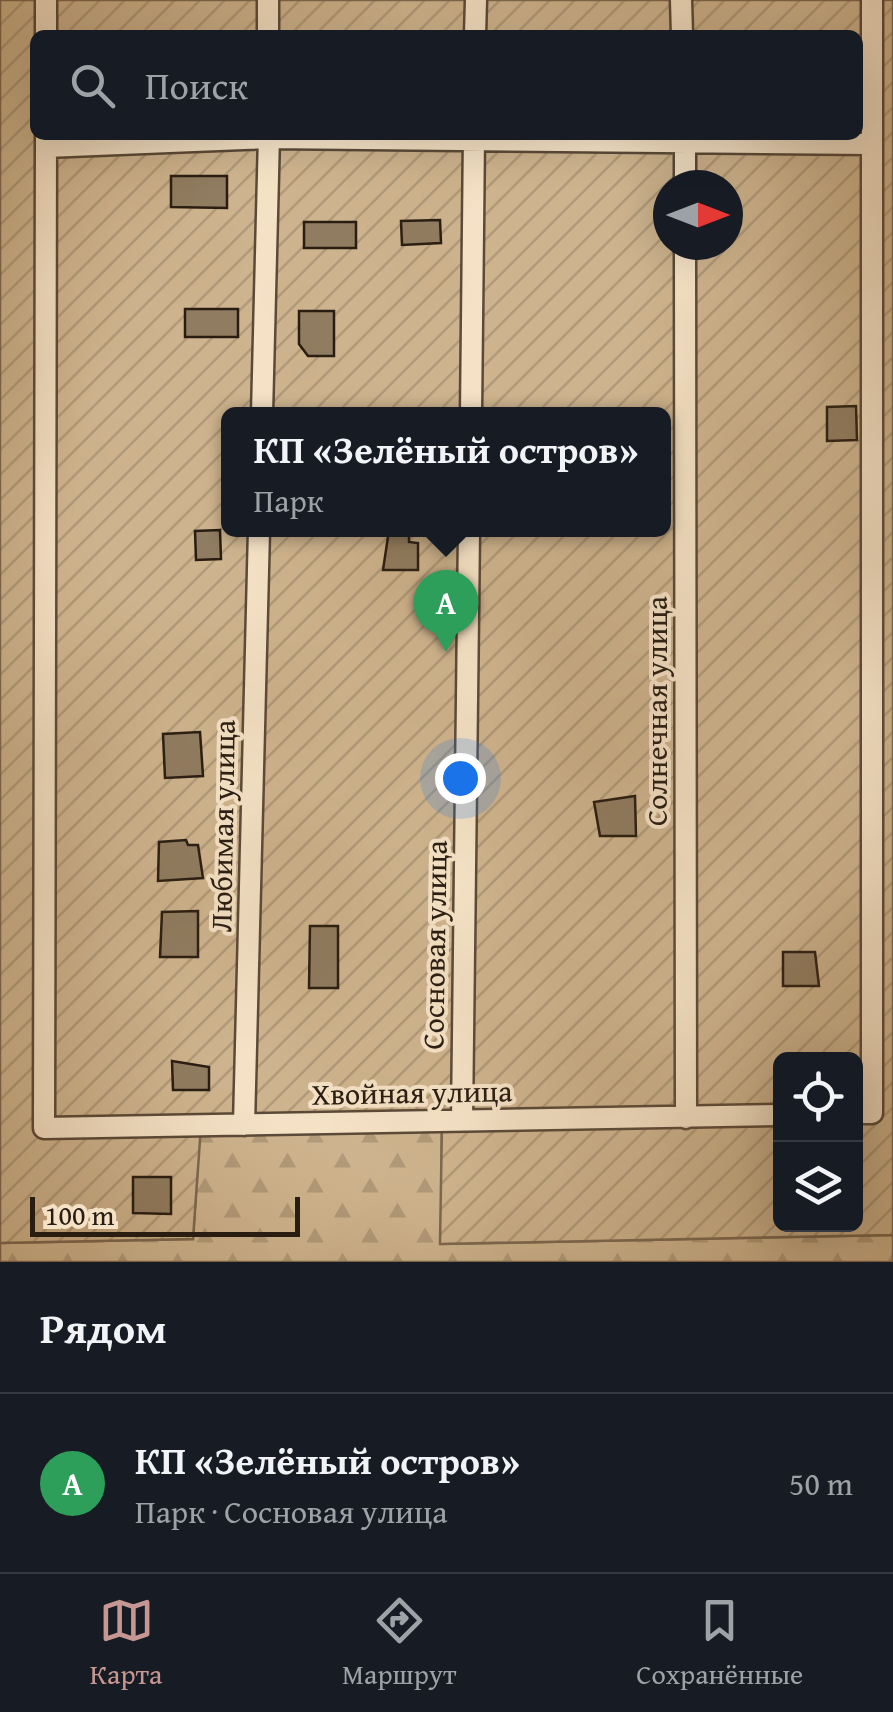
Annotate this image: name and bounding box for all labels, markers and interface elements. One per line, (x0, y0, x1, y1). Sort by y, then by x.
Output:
search box (30, 30, 863, 140)
text: Поиск (145, 57, 248, 113)
icon: search (65, 58, 120, 113)
north arrow (653, 170, 743, 260)
popup (221, 407, 671, 537)
text: КП «Зелёный остров» (254, 421, 638, 477)
text: Парк (254, 477, 323, 524)
pin: A (414, 570, 478, 652)
street label: Солнечная улица (634, 595, 678, 826)
street label: Любимая улица (198, 719, 246, 933)
your location (435, 753, 486, 804)
street label: Сосновая улица (410, 839, 458, 1050)
map controls (773, 1052, 863, 1232)
button: locate (773, 1052, 863, 1142)
street label: Хвойная улица (311, 1068, 514, 1116)
button: layers (773, 1142, 863, 1232)
scale bar (30, 1192, 300, 1236)
text: 100 m (45, 1194, 114, 1235)
text: Рядом (40, 1297, 167, 1358)
text: КП «Зелёный остров» (135, 1432, 520, 1488)
text: A (62, 1460, 83, 1507)
text: 50 m (789, 1460, 853, 1507)
text: Парк · Сосновая улица (135, 1488, 448, 1535)
tab: Карта (90, 1593, 162, 1694)
tab: Маршрут (342, 1593, 457, 1694)
tab: Сохранённые (636, 1593, 803, 1694)

